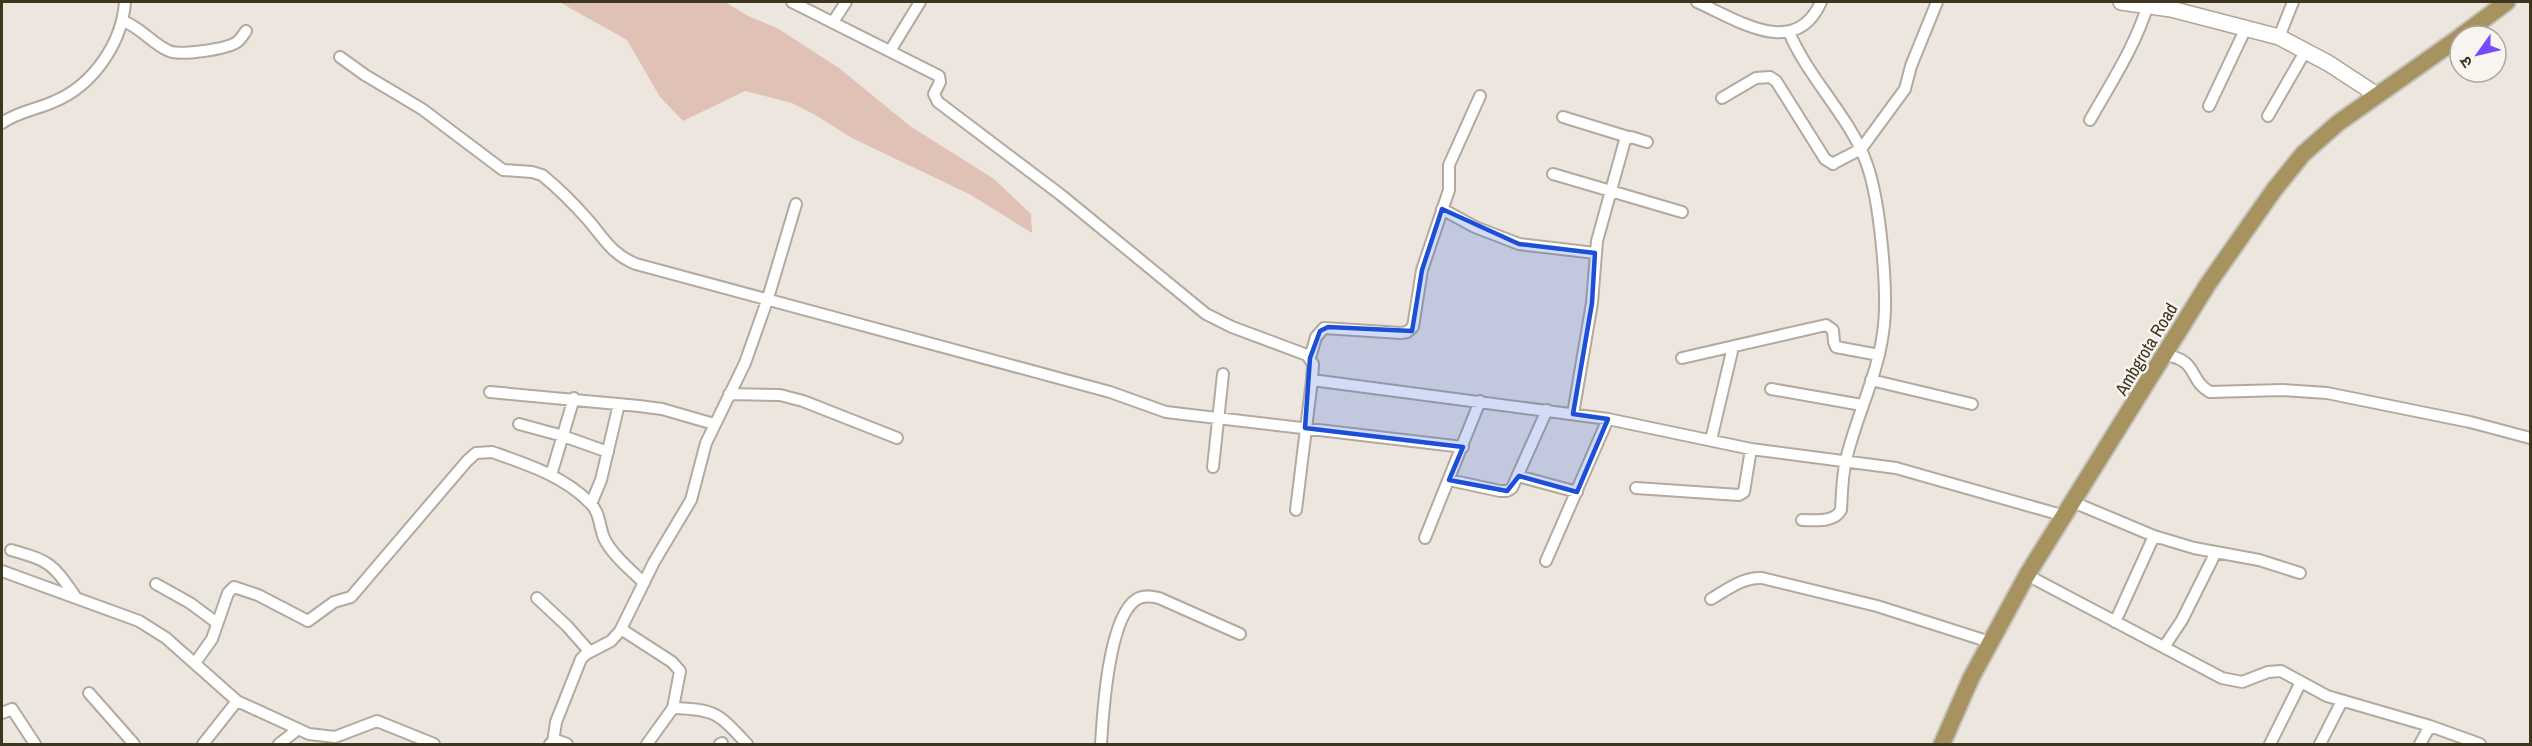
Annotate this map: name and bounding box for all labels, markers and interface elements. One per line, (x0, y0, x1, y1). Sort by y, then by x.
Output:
north arrow (2448, 24, 2508, 84)
text: उ (2453, 52, 2477, 72)
street label: Ambgrota Road (2108, 298, 2183, 401)

